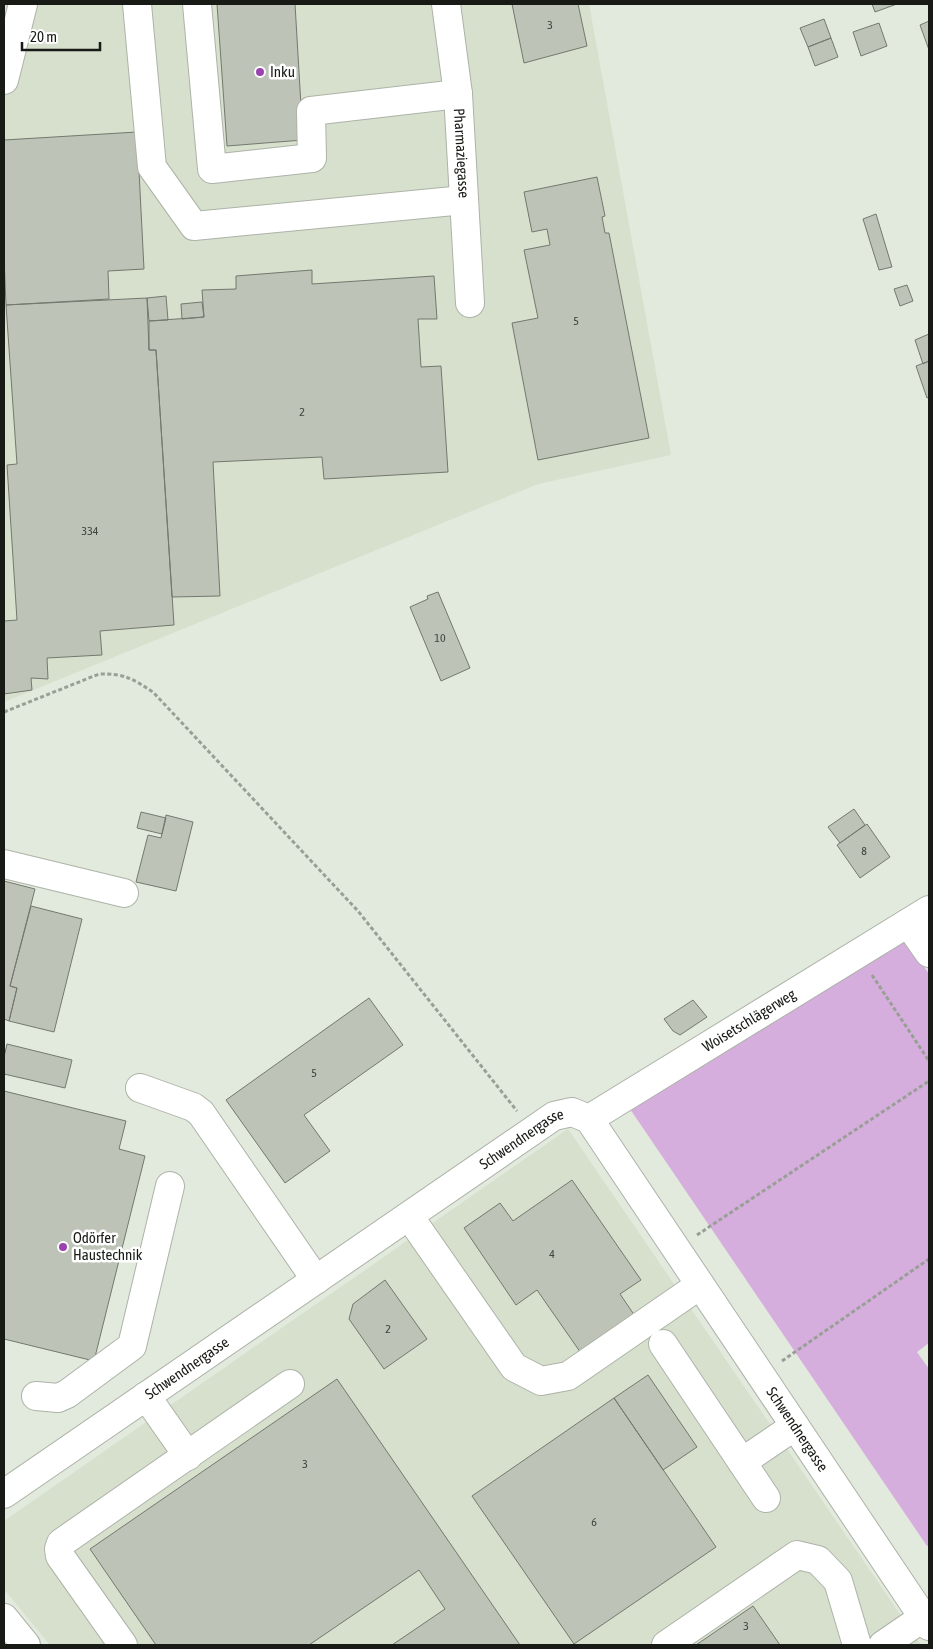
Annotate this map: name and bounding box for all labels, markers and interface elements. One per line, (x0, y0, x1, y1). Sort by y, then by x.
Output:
house number: 3 (547, 18, 553, 32)
scale bar (22, 20, 100, 52)
text: 20 m (30, 28, 57, 45)
place label: Inku (270, 63, 295, 80)
marker: Inku (254, 66, 266, 78)
street label: Pharmaziegasse (451, 108, 473, 199)
house number: 5 (573, 314, 579, 328)
house number: 2 (299, 405, 305, 419)
house number: 334 (82, 524, 99, 538)
house number: 10 (434, 631, 446, 645)
house number: 8 (861, 844, 867, 858)
street label: Woisetschlägerweg (699, 985, 799, 1055)
house number: 5 (311, 1066, 317, 1080)
street label: Schwendnergasse (476, 1105, 565, 1173)
place label: Odörfer Haustechnik (73, 1229, 143, 1263)
marker: Odörfer Haustechnik (57, 1241, 69, 1253)
house number: 4 (549, 1247, 555, 1261)
house number: 2 (385, 1322, 391, 1336)
street label: Schwendnergasse (142, 1333, 232, 1403)
street label: Schwendnergasse (763, 1384, 832, 1475)
house number: 3 (302, 1457, 308, 1471)
house number: 6 (591, 1515, 597, 1529)
house number: 3 (743, 1619, 749, 1633)

